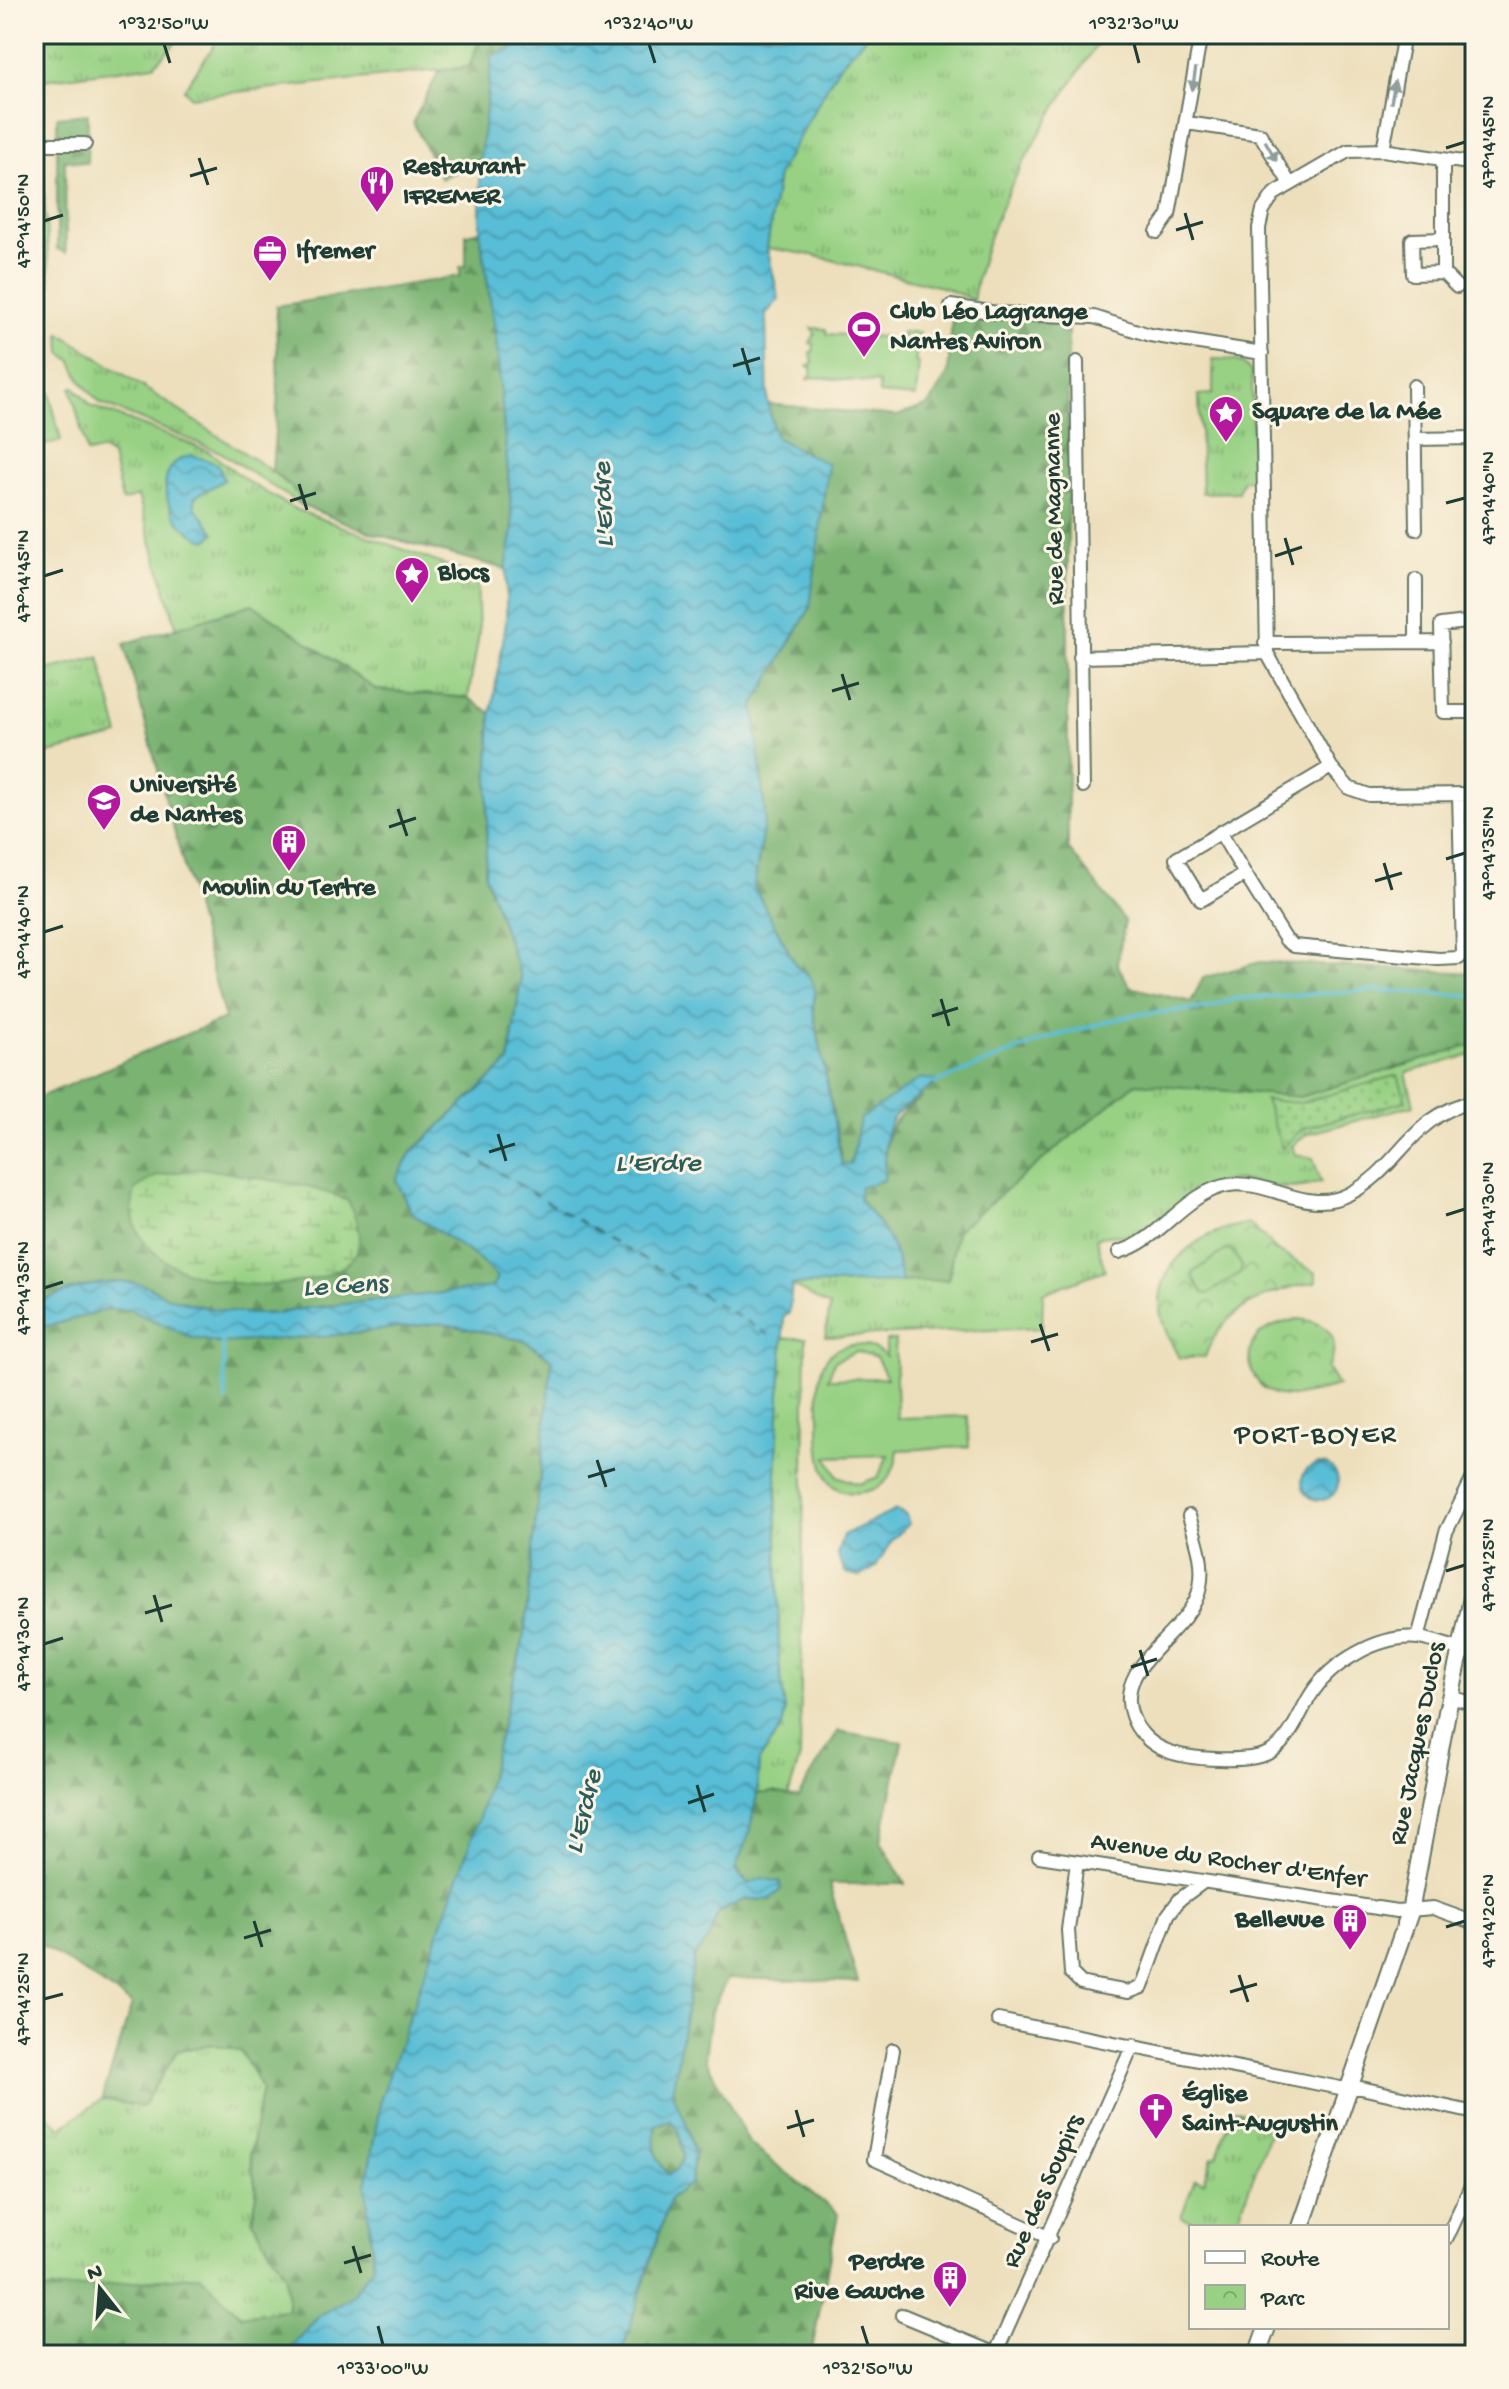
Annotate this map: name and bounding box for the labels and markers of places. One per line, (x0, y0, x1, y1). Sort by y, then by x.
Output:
place label: Restaurant IFREMER (402, 153, 526, 214)
restaurant icon: Restaurant IFREMER (358, 164, 396, 214)
office icon: Ifremer (251, 233, 289, 283)
place label: Ifremer (296, 237, 377, 268)
place label: Club Léo Lagrange Nantes Aviron (890, 298, 1089, 359)
sports icon: Club Léo Lagrange Nantes Aviron (845, 309, 883, 359)
place icon: Square de la Mée (1207, 394, 1245, 444)
place label: Square de la Mée (1252, 398, 1443, 429)
place icon: Blocs (393, 555, 431, 605)
place label: Blocs (437, 559, 490, 590)
place label: Université de Nantes (130, 771, 244, 832)
school or university icon: Université de Nantes (85, 782, 123, 832)
building icon: Moulin du Tertre (270, 823, 308, 873)
place label: Moulin du Tertre (202, 874, 377, 905)
building icon: Bellevue (1331, 1902, 1369, 1952)
place label: Bellevue (1234, 1906, 1326, 1937)
place label: Église Saint-Augustin (1182, 2080, 1339, 2141)
church icon: Église Saint-Augustin (1137, 2091, 1175, 2141)
place label: Perdre Rive Gauche (793, 2248, 926, 2309)
building icon: Perdre Rive Gauche (931, 2259, 969, 2309)

